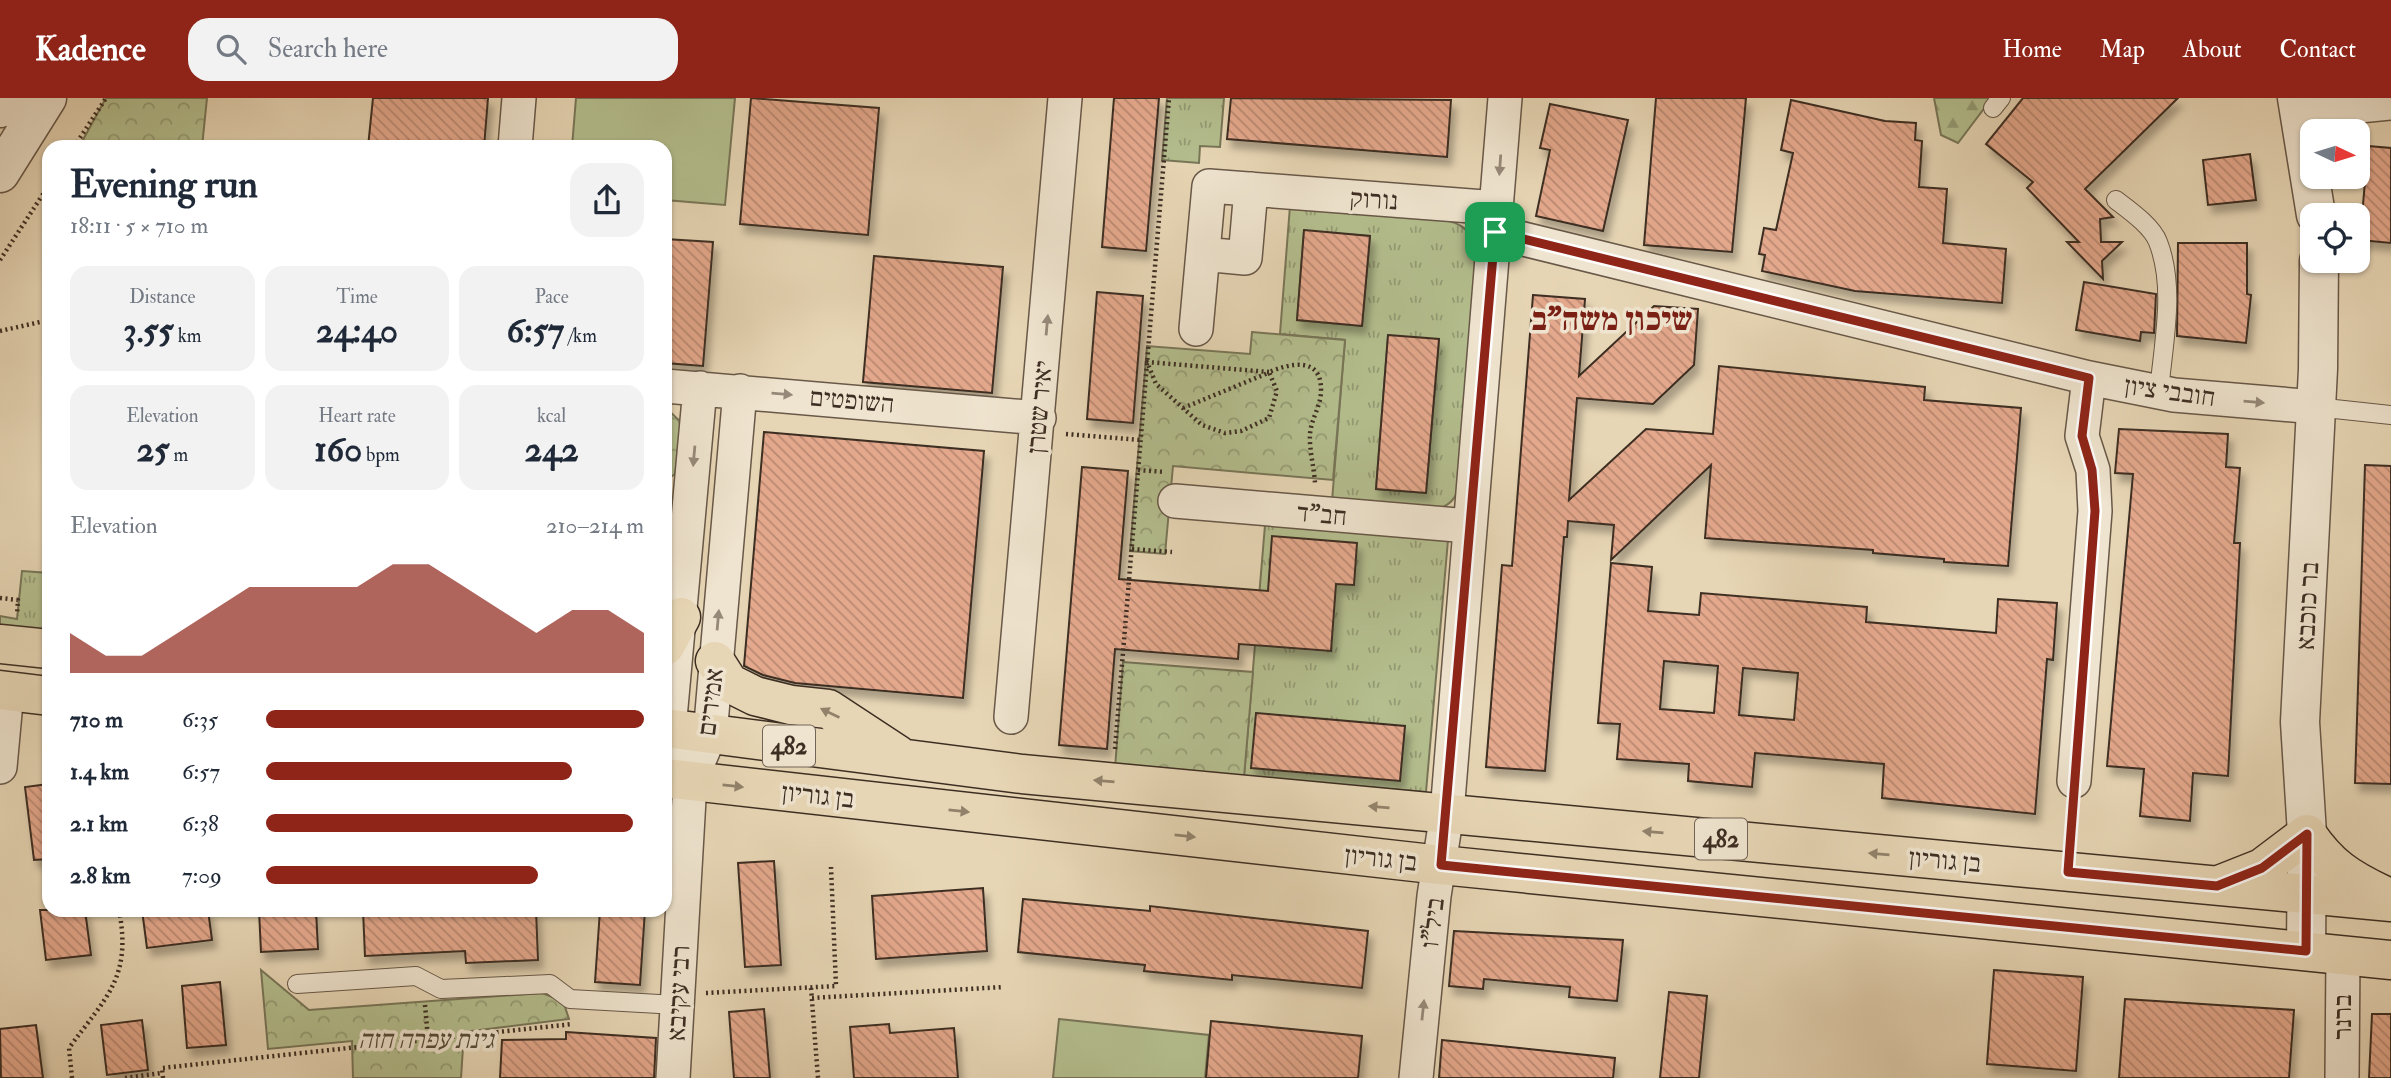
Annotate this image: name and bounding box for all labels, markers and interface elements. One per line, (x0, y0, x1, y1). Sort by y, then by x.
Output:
search box (188, 18, 678, 81)
text: Kadence (35, 29, 146, 70)
icon: search (212, 30, 250, 68)
text: Search here (268, 33, 388, 65)
text: Home (2002, 34, 2062, 65)
text: Map (2100, 34, 2145, 65)
text: About (2183, 34, 2242, 65)
text: Contact (2280, 34, 2356, 65)
north arrow (2300, 119, 2370, 189)
map controls (2300, 119, 2370, 273)
one-way arrow (1494, 154, 1505, 176)
text: Evening run (70, 161, 258, 209)
button: share (570, 163, 644, 237)
street label: נורוק (1349, 182, 1399, 218)
pin (1465, 202, 1525, 262)
button: locate (2300, 203, 2370, 273)
text: 18:11 · 5 × 710 m (70, 211, 208, 240)
icon: arrive (1476, 213, 1514, 251)
text: Distance (129, 285, 196, 309)
text: Time (336, 285, 378, 309)
text: Pace (535, 285, 569, 309)
district label: שיכון משה"ב (1531, 299, 1693, 340)
text: 3.55 (123, 309, 174, 353)
text: 24:40 (316, 309, 398, 353)
text: 6:57 (506, 309, 564, 353)
one-way arrow (1042, 314, 1053, 336)
text: km (174, 324, 201, 348)
text: /km (564, 324, 597, 348)
street label: יאיר שטרן (1020, 359, 1060, 455)
street label: חובבי ציון (2122, 370, 2217, 414)
street label: השופטים (808, 381, 896, 421)
one-way arrow (771, 389, 793, 400)
one-way arrow (2243, 397, 2265, 408)
text: Elevation (126, 404, 199, 428)
text: Heart rate (318, 404, 396, 428)
text: kcal (537, 404, 566, 428)
text: 25 (136, 428, 169, 472)
text: 160 (314, 428, 362, 472)
text: 242 (524, 428, 579, 472)
text: m (169, 443, 188, 467)
text: bpm (362, 443, 400, 467)
one-way arrow (688, 445, 699, 467)
street label: חב"ד (1296, 497, 1348, 533)
text: Elevation (70, 511, 158, 540)
text: 210–214 m (546, 511, 644, 540)
street label: בר כוכבא (2290, 561, 2326, 651)
one-way arrow (713, 608, 724, 630)
street label: אמירים (691, 666, 731, 738)
text: 710 m (70, 705, 123, 734)
text: 6:35 (182, 705, 218, 734)
one-way arrow (820, 707, 841, 719)
road number: 482 (763, 726, 815, 766)
text: 1.4 km (70, 757, 129, 786)
text: 6:57 (182, 757, 220, 786)
one-way arrow (1092, 775, 1114, 786)
street label: בן גוריון (780, 776, 856, 816)
one-way arrow (722, 781, 744, 792)
one-way arrow (1368, 801, 1390, 812)
one-way arrow (948, 806, 970, 817)
text: 2.1 km (70, 809, 128, 838)
text: 6:38 (182, 809, 219, 838)
road number: 482 (1695, 818, 1747, 860)
one-way arrow (1641, 827, 1663, 838)
one-way arrow (1174, 831, 1196, 842)
street label: בן גוריון (1343, 839, 1419, 879)
street label: בן גוריון (1907, 842, 1982, 880)
one-way arrow (1868, 848, 1890, 859)
text: 2.8 km (70, 861, 131, 890)
text: 7:09 (182, 861, 222, 890)
street label: ביל"ו (1414, 896, 1452, 950)
street label: רבי עקיבא (661, 944, 697, 1042)
street label: ברנר (2327, 994, 2359, 1040)
one-way arrow (1418, 999, 1429, 1021)
park label: גינת עפרה חזה (358, 1024, 495, 1056)

